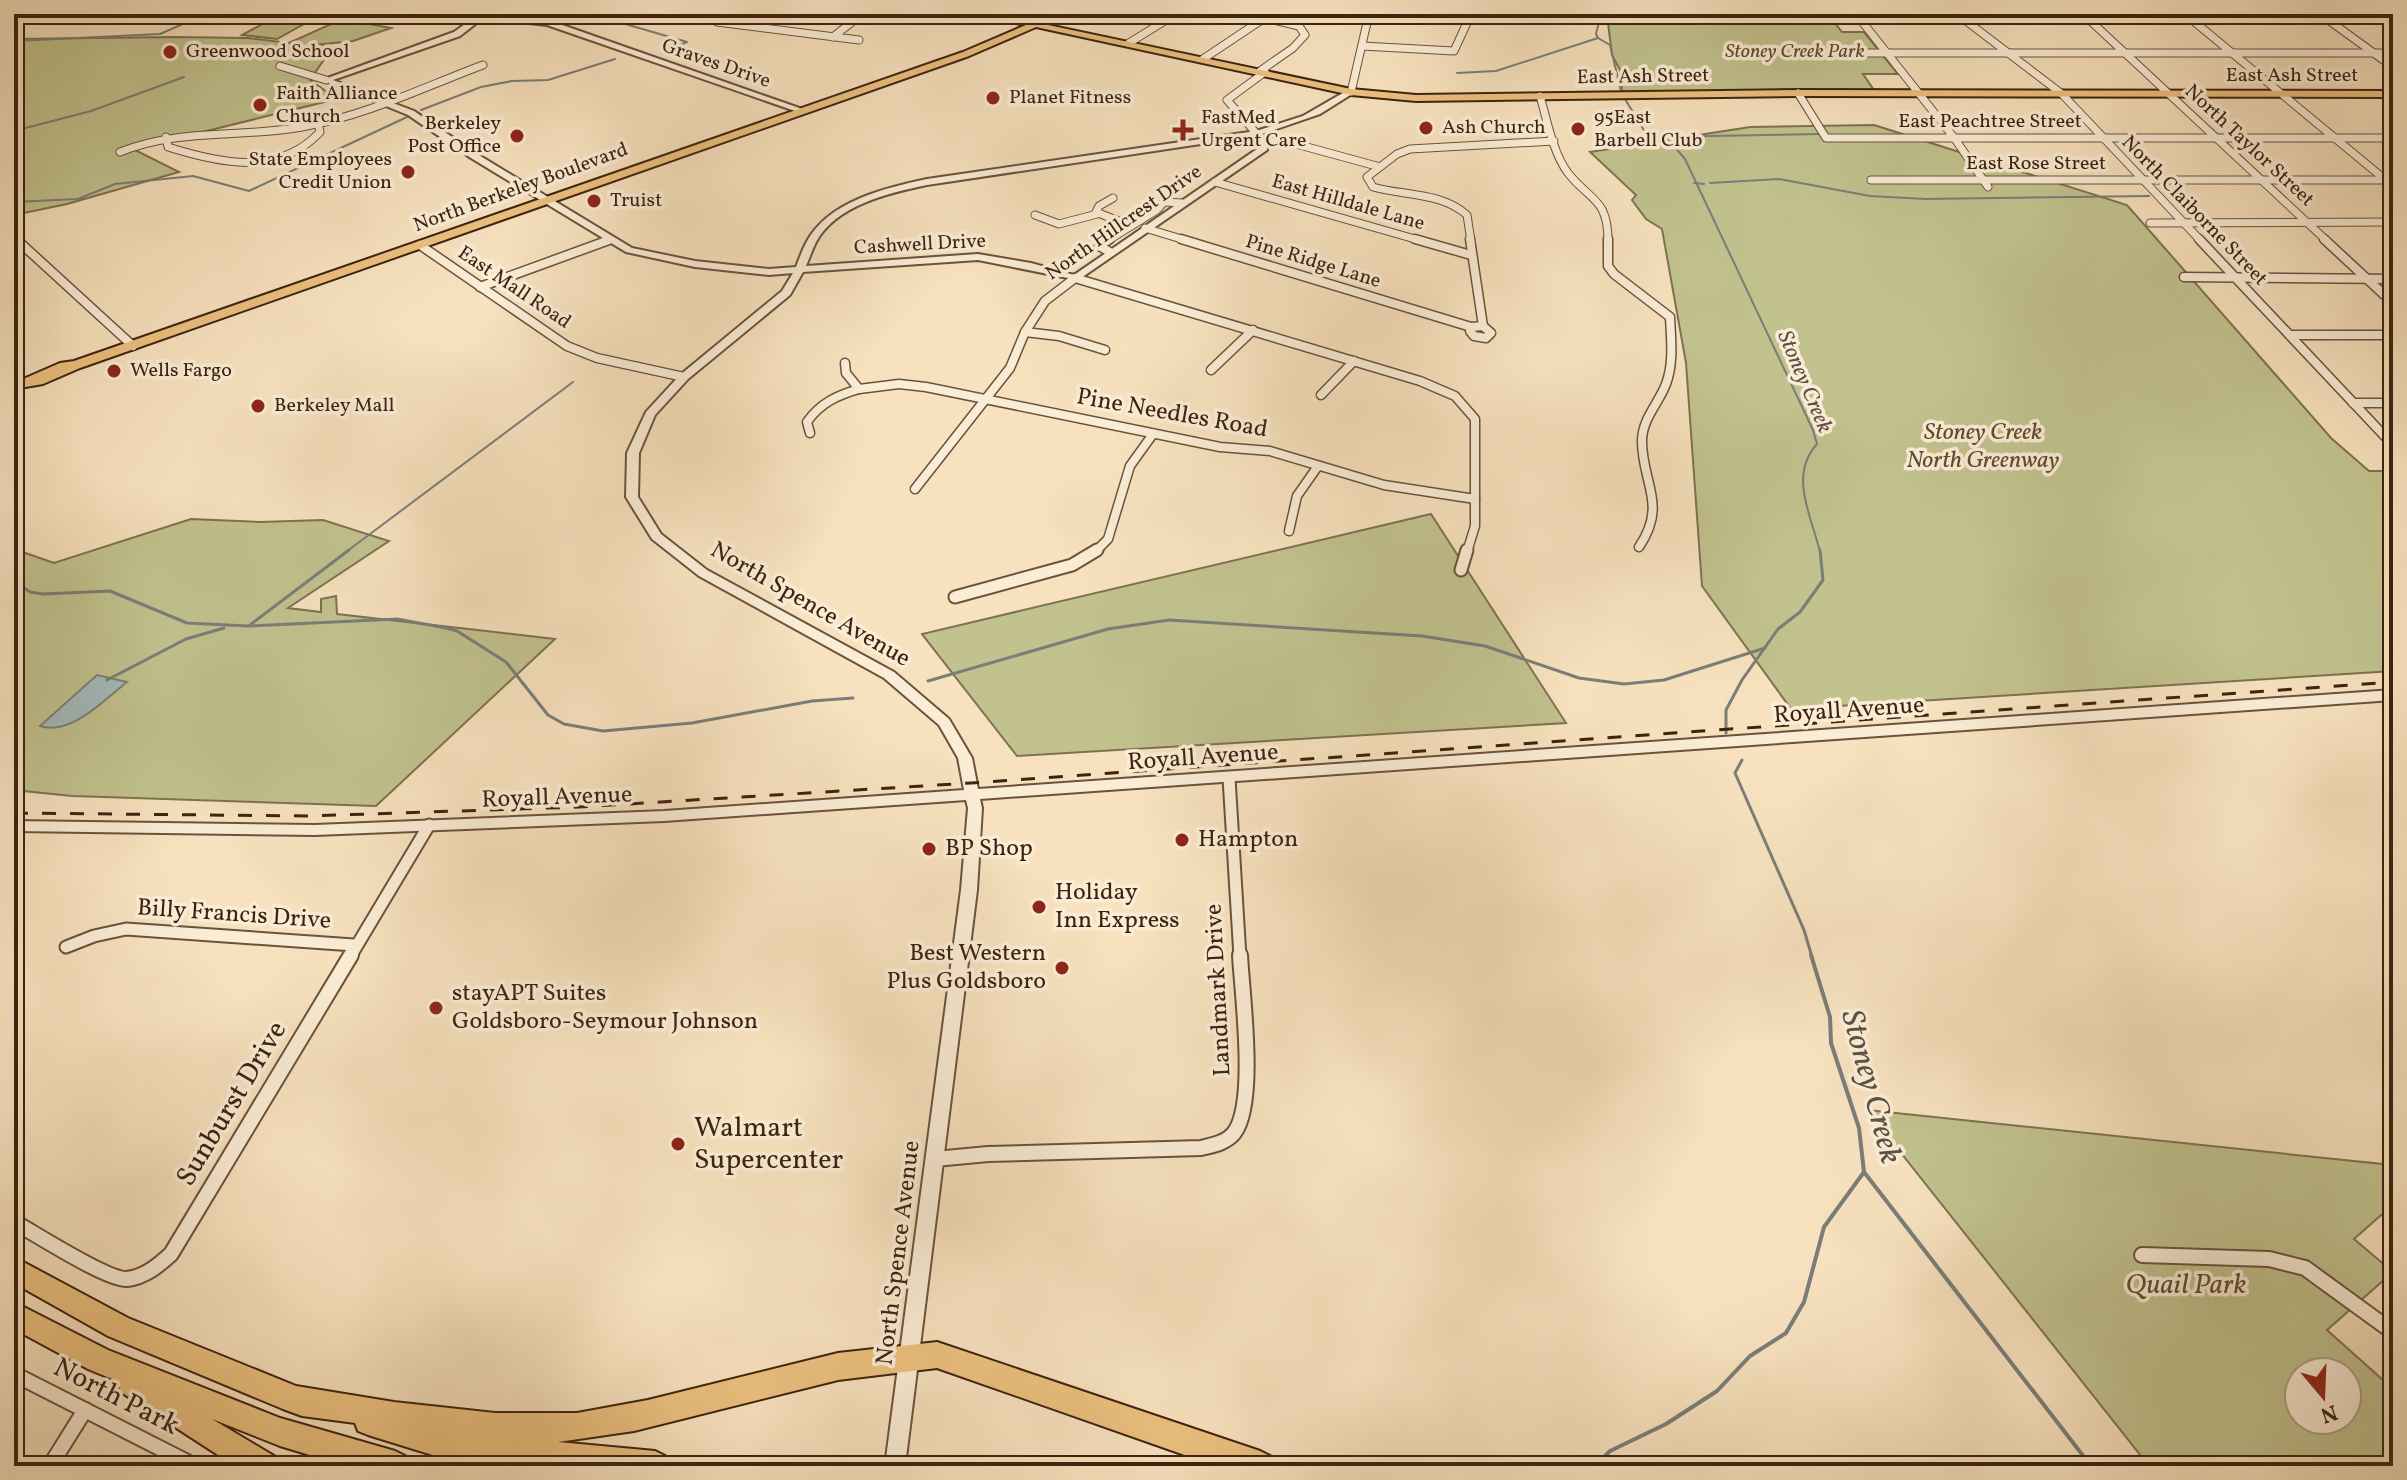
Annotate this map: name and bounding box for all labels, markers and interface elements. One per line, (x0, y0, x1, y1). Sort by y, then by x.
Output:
street label: Graves Drive (658, 32, 774, 96)
place label: Greenwood School (186, 38, 349, 66)
park label: Stoney Creek Park (1725, 38, 1865, 66)
marker: Greenwood School (161, 43, 179, 61)
street label: East Ash Street (1576, 62, 1710, 92)
street label: East Ash Street (2226, 62, 2358, 90)
street label: North Taylor Street (2178, 78, 2320, 214)
place label: Faith Alliance Church (276, 80, 398, 131)
place label: Planet Fitness (1009, 84, 1131, 112)
marker: Planet Fitness (984, 89, 1002, 107)
marker: Faith Alliance Church (251, 96, 269, 114)
place label: FastMed Urgent Care (1201, 104, 1306, 155)
place label: 95East Barbell Club (1594, 104, 1702, 155)
street label: East Peachtree Street (1898, 108, 2082, 136)
place label: Berkeley Post Office (408, 110, 501, 161)
place label: Ash Church (1442, 114, 1546, 142)
marker: FastMed Urgent Care (1172, 119, 1194, 141)
marker: Ash Church (1417, 119, 1435, 137)
marker: 95East Barbell Club (1569, 120, 1587, 138)
marker: Berkeley Post Office (508, 127, 526, 145)
street label: North Claiborne Street (2115, 129, 2273, 293)
street label: North Berkeley Boulevard (410, 136, 632, 240)
place label: State Employees Credit Union (248, 146, 392, 197)
street label: East Rose Street (1966, 150, 2106, 178)
street label: North Hillcrest Drive (1040, 158, 1208, 288)
marker: State Employees Credit Union (399, 163, 417, 181)
street label: East Hilldale Lane (1268, 168, 1428, 238)
place label: Truist (610, 187, 662, 215)
marker: Truist (585, 192, 603, 210)
street label: Cashwell Drive (853, 228, 987, 262)
street label: Pine Ridge Lane (1242, 228, 1384, 296)
street label: East Mall Road (452, 240, 576, 336)
water label: Stoney Creek (1769, 326, 1839, 438)
place label: Wells Fargo (130, 357, 232, 385)
marker: Wells Fargo (105, 362, 123, 380)
street label: Pine Needles Road (1074, 380, 1270, 448)
place label: Berkeley Mall (274, 392, 394, 420)
marker: Berkeley Mall (249, 397, 267, 415)
park label: Stoney Creek North Greenway (1907, 416, 2060, 478)
street label: North Spence Avenue (704, 534, 916, 676)
street label: Royall Avenue (1772, 689, 1926, 733)
street label: Royall Avenue (1126, 736, 1280, 780)
street label: Royall Avenue (481, 778, 633, 818)
place label: Hampton (1198, 823, 1298, 857)
marker: Hampton (1173, 831, 1191, 849)
place label: BP Shop (945, 832, 1033, 866)
marker: BP Shop (920, 840, 938, 858)
place label: Holiday Inn Express (1055, 876, 1180, 938)
street label: Billy Francis Drive (136, 891, 332, 939)
marker: Holiday Inn Express (1030, 898, 1048, 916)
street label: Landmark Drive (1197, 903, 1241, 1077)
place label: Best Western Plus Goldsboro (886, 937, 1046, 999)
marker: Best Western Plus Goldsboro (1053, 959, 1071, 977)
place label: stayAPT Suites Goldsboro-Seymour Johnson (452, 977, 758, 1039)
marker: stayAPT Suites Goldsboro-Seymour Johnson (427, 999, 445, 1017)
water label: Stoney Creek (1828, 1005, 1912, 1169)
street label: Sunburst Drive (167, 1014, 297, 1194)
place label: Walmart Supercenter (694, 1109, 844, 1180)
marker: Walmart Supercenter (669, 1135, 687, 1153)
street label: North Spence Avenue (868, 1139, 930, 1367)
park label: Quail Park (2126, 1266, 2246, 1305)
street label: North Park (46, 1349, 186, 1445)
north arrow (2283, 1356, 2363, 1436)
text: N (2316, 1395, 2341, 1430)

